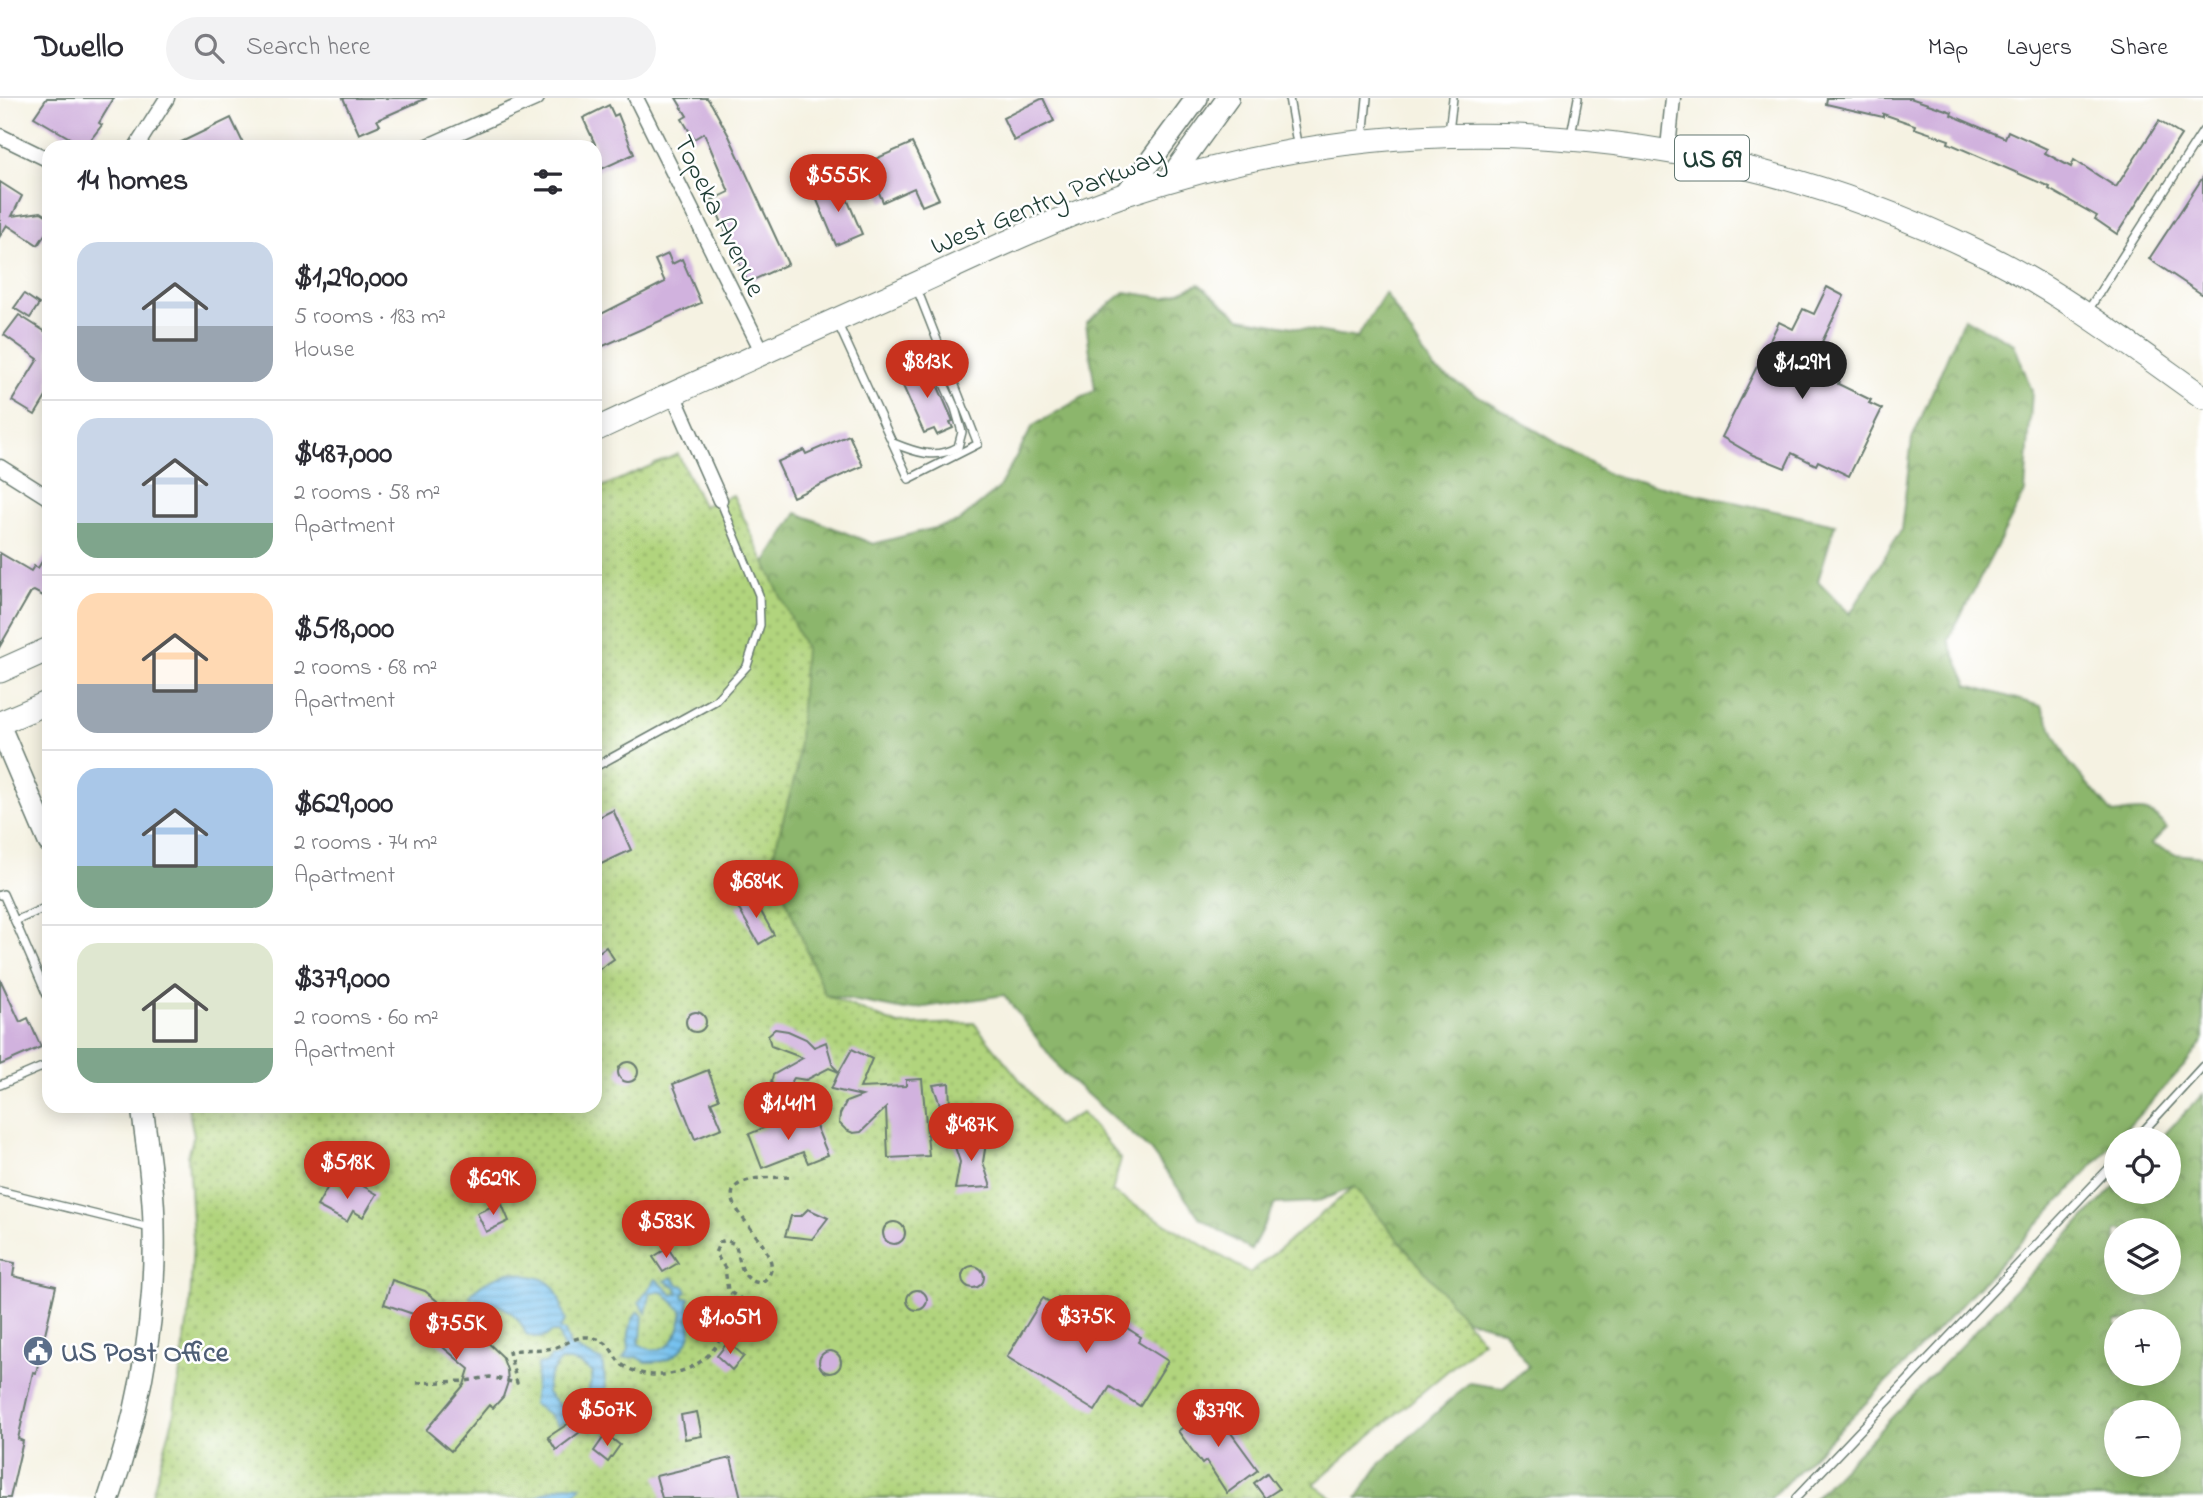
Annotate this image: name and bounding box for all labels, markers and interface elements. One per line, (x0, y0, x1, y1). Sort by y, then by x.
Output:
search box (166, 17, 656, 80)
text: Dwello (35, 24, 124, 72)
icon: search (190, 29, 228, 67)
text: Search here (246, 29, 370, 67)
text: Map (1928, 31, 1968, 66)
text: Layers (2006, 31, 2072, 66)
text: Share (2110, 31, 2168, 66)
street label: Topeka Avenue (661, 129, 775, 305)
road number: US 69 (1675, 136, 1749, 180)
street label: West Gentry Parkway (925, 137, 1171, 268)
pin: $555K (789, 155, 887, 214)
text: 14 homes (77, 160, 188, 204)
text: $555K (806, 160, 870, 193)
icon: filters (529, 163, 567, 201)
text: $1,290,000 (294, 257, 408, 301)
icon: home (133, 270, 217, 354)
text: 5 rooms · 183 m² (294, 301, 446, 334)
text: House (294, 334, 354, 367)
pin: $813K (878, 341, 976, 400)
pin: $1.29M (1745, 342, 1859, 401)
text: $813K (902, 346, 952, 379)
text: $1.29M (1773, 347, 1831, 380)
text: $487,000 (294, 433, 392, 477)
icon: home (133, 446, 217, 530)
text: 2 rooms · 58 m² (294, 477, 440, 510)
text: Apartment (294, 510, 395, 543)
text: $518,000 (294, 608, 394, 652)
icon: home (133, 621, 217, 705)
text: 2 rooms · 68 m² (294, 652, 437, 685)
text: Apartment (294, 685, 395, 718)
text: $629,000 (294, 783, 393, 827)
icon: home (133, 796, 217, 880)
text: 2 rooms · 74 m² (294, 827, 438, 860)
text: Apartment (294, 860, 395, 893)
pin: $684K (707, 860, 805, 920)
text: $684K (729, 866, 783, 899)
text: $379,000 (294, 958, 390, 1002)
icon: home (133, 971, 217, 1055)
text: 2 rooms · 60 m² (294, 1002, 439, 1035)
text: Apartment (294, 1035, 395, 1068)
pin: $1.41M (731, 1082, 845, 1142)
text: $1.41M (760, 1088, 816, 1121)
pin: $487K (922, 1104, 1020, 1163)
text: $487K (945, 1109, 997, 1142)
map controls (2104, 1127, 2181, 1477)
button: locate (2104, 1127, 2181, 1204)
pin: $518K (298, 1142, 396, 1201)
text: $518K (320, 1147, 374, 1180)
pin: $629K (444, 1158, 542, 1217)
text: $629K (466, 1163, 520, 1196)
pin: $583K (617, 1200, 715, 1260)
text: $583K (638, 1206, 694, 1239)
button: layers (2104, 1218, 2181, 1295)
pin: $1.05M (673, 1296, 787, 1356)
pin: $375K (1037, 1296, 1135, 1355)
text: $375K (1057, 1301, 1115, 1334)
pin: $755K (407, 1302, 505, 1362)
text: $1.05M (699, 1302, 761, 1335)
text: $755K (426, 1308, 486, 1341)
button: + (2104, 1309, 2181, 1386)
public building icon: US Post Office (21, 1334, 55, 1368)
place label: US Post Office (61, 1334, 230, 1375)
pin: $507K (558, 1388, 656, 1448)
pin: $379K (1169, 1390, 1267, 1449)
text: $507K (578, 1394, 636, 1427)
text: $379K (1193, 1395, 1243, 1428)
button: − (2104, 1400, 2181, 1477)

